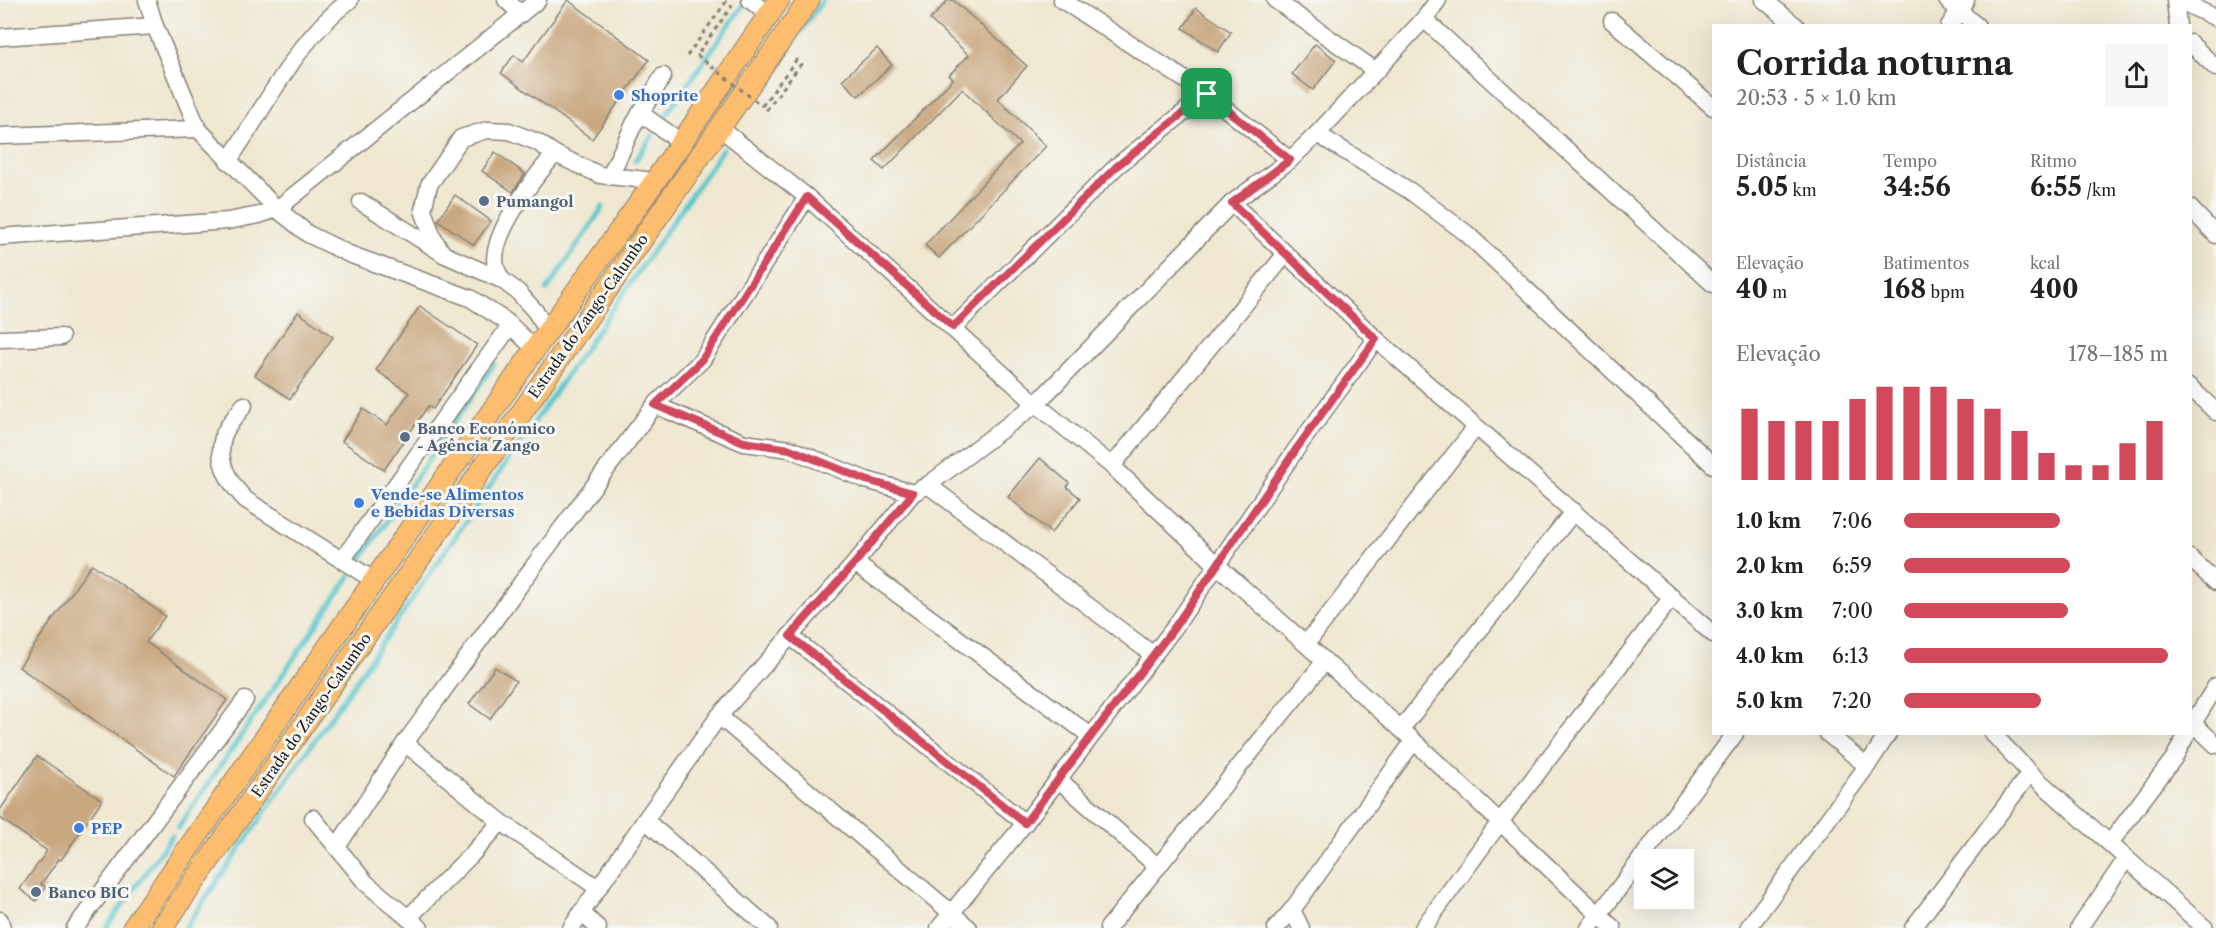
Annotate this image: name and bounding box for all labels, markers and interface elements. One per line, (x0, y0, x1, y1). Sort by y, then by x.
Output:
text: Corrida noturna (1736, 43, 2013, 84)
button: share (2105, 44, 2168, 107)
pin (1181, 68, 1232, 119)
icon: arrive (1190, 77, 1223, 110)
place label: Shoprite (631, 86, 698, 105)
text: 20:53 · 5 × 1.0 km (1736, 86, 1897, 110)
marker: Shoprite (612, 88, 626, 102)
text: Distância (1736, 151, 1807, 171)
text: Tempo (1883, 151, 1937, 171)
text: Ritmo (2030, 151, 2077, 171)
text: 5.05 (1736, 171, 1788, 203)
text: 34:56 (1883, 171, 1951, 203)
text: 6:55 (2030, 171, 2082, 203)
text: km (1788, 180, 1817, 200)
text: /km (2082, 180, 2116, 200)
place label: Pumangol (496, 192, 574, 211)
marker: Pumangol (477, 194, 491, 208)
street label: Estrada do Zango-Calumbo (524, 230, 652, 402)
text: Elevação (1736, 253, 1804, 273)
text: Batimentos (1883, 253, 1969, 273)
text: kcal (2030, 253, 2060, 273)
text: 40 (1736, 273, 1768, 305)
text: 168 (1883, 273, 1926, 305)
text: 400 (2030, 273, 2079, 305)
text: m (1768, 282, 1787, 302)
text: bpm (1926, 282, 1965, 302)
text: Elevação (1736, 342, 1821, 366)
text: 178–185 m (2068, 342, 2168, 366)
place label: Banco Económico - Agência Zango (417, 419, 555, 455)
marker: Banco Económico - Agência Zango (398, 430, 412, 444)
place label: Vende-se Alimentos e Bebidas Diversas (370, 485, 524, 521)
marker: Vende-se Alimentos e Bebidas Diversas (352, 496, 366, 510)
text: 1.0 km (1736, 509, 1801, 533)
text: 7:06 (1832, 509, 1872, 533)
text: 2.0 km (1736, 554, 1804, 578)
text: 6:59 (1832, 554, 1872, 578)
text: 3.0 km (1736, 599, 1803, 623)
text: 7:00 (1832, 599, 1873, 623)
street label: Estrada do Zango-Calumbo (247, 629, 375, 801)
text: 4.0 km (1736, 644, 1804, 668)
text: 6:13 (1832, 644, 1869, 668)
text: 5.0 km (1736, 689, 1803, 713)
text: 7:20 (1832, 689, 1872, 713)
place label: PEP (91, 819, 122, 838)
marker: PEP (72, 821, 86, 835)
map controls (1634, 849, 1694, 909)
button: layers (1634, 849, 1694, 909)
place label: Banco BIC (48, 883, 129, 902)
marker: Banco BIC (29, 885, 43, 899)

